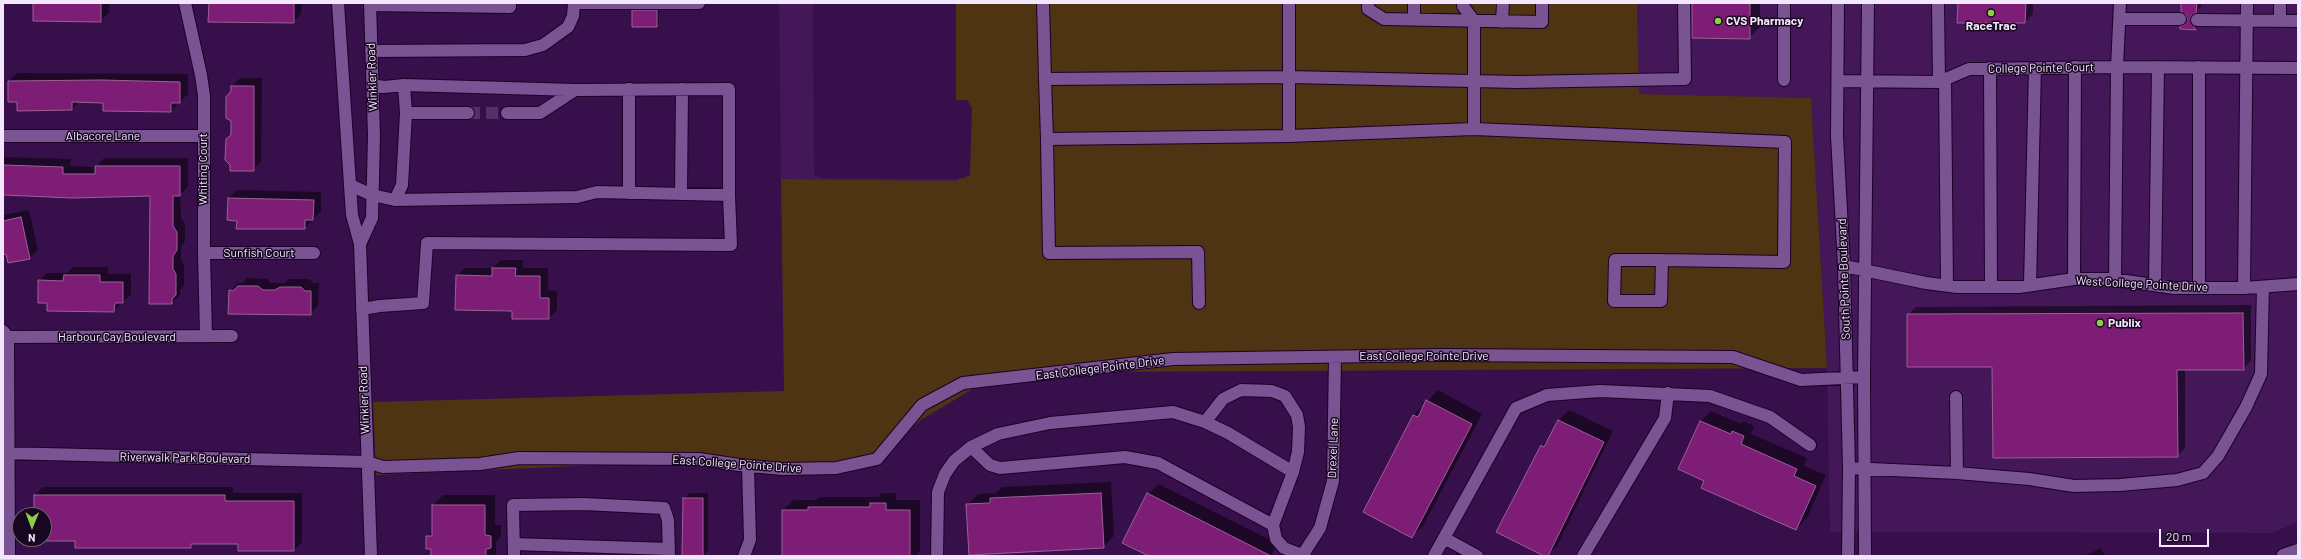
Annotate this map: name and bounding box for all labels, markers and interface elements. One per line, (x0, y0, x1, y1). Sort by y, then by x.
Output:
marker: RaceTrac (1986, 8, 1996, 18)
place label: CVS Pharmacy (1726, 14, 1803, 28)
marker: CVS Pharmacy (1713, 16, 1723, 26)
place label: RaceTrac (1966, 19, 2016, 33)
street label: Winkler Road (364, 43, 380, 111)
street label: College Pointe Court (1988, 60, 2094, 76)
street label: Albacore Lane (66, 129, 140, 143)
street label: Whiting Court (196, 133, 210, 205)
street label: South Pointe Boulevard (1835, 218, 1853, 340)
street label: Sunfish Court (223, 246, 295, 260)
street label: West College Pointe Drive (2076, 273, 2208, 295)
place label: Publix (2108, 316, 2141, 330)
marker: Publix (2095, 318, 2105, 328)
street label: Harbour Cay Boulevard (58, 330, 176, 344)
street label: East College Pointe Drive (1359, 349, 1489, 363)
street label: East College Pointe Drive (1035, 353, 1165, 383)
street label: Winkler Road (356, 366, 372, 434)
street label: Drexel Lane (1325, 417, 1341, 479)
street label: Riverwalk Park Boulevard (119, 450, 251, 466)
street label: East College Pointe Drive (672, 452, 802, 476)
north arrow (12, 507, 52, 547)
scale bar (2161, 521, 2211, 547)
text: 20 m (2166, 529, 2192, 543)
text: N (28, 532, 36, 545)

